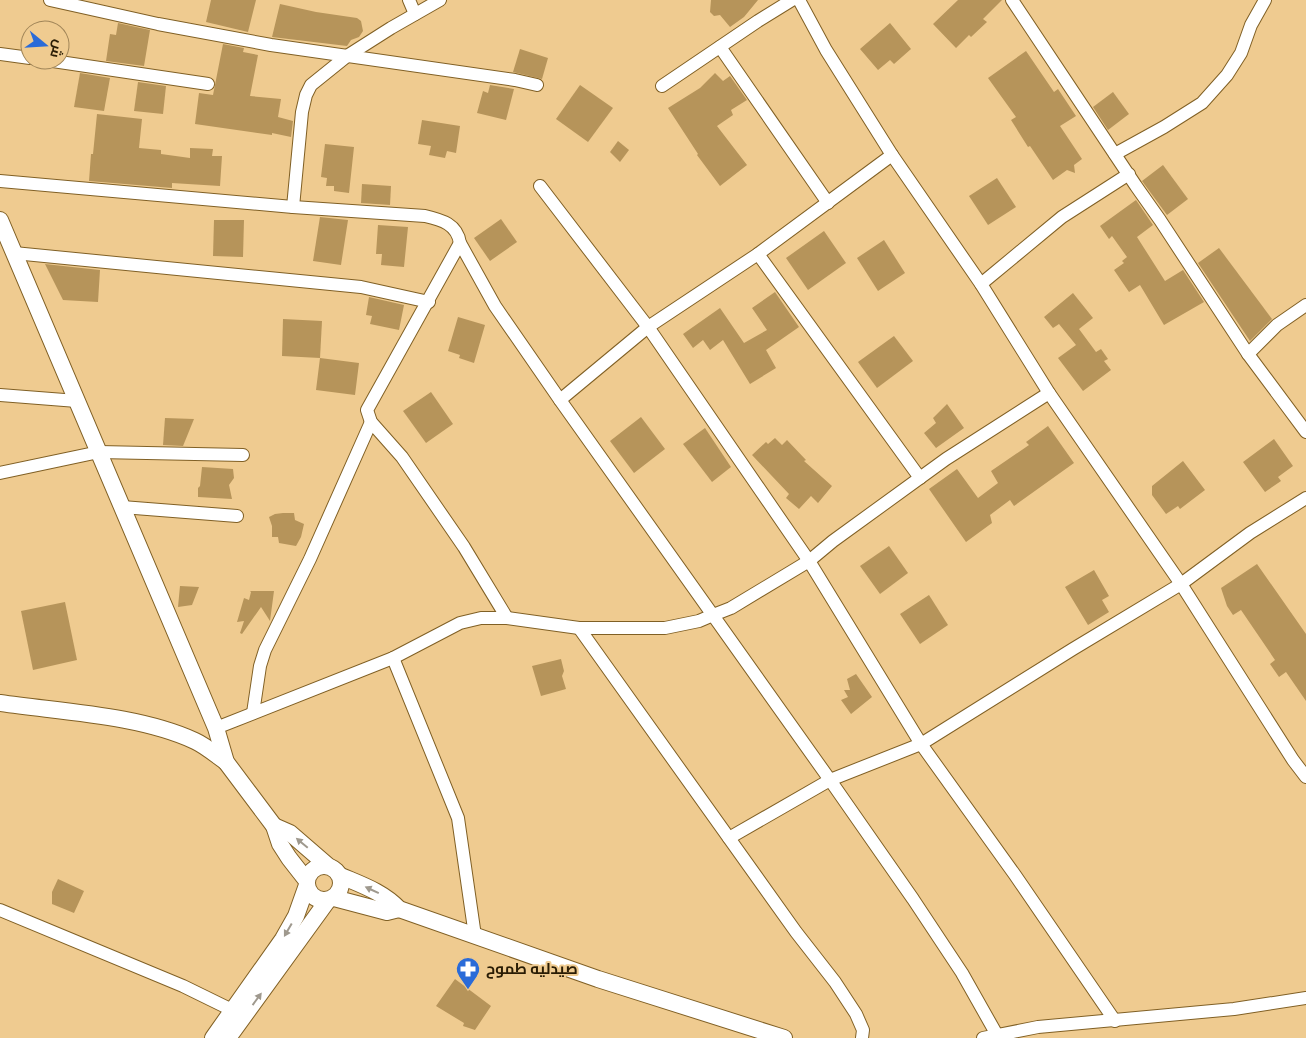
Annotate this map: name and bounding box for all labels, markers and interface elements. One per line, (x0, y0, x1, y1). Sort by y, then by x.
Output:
north arrow (20, 20, 70, 70)
text: ش (46, 38, 68, 60)
one-way arrow (296, 838, 309, 849)
one-way arrow (365, 886, 379, 894)
one-way arrow (284, 923, 293, 936)
pharmacy icon: صيدليه طموح (455, 956, 481, 990)
place label: صيدليه طموح (486, 960, 578, 979)
one-way arrow (252, 992, 262, 1005)

